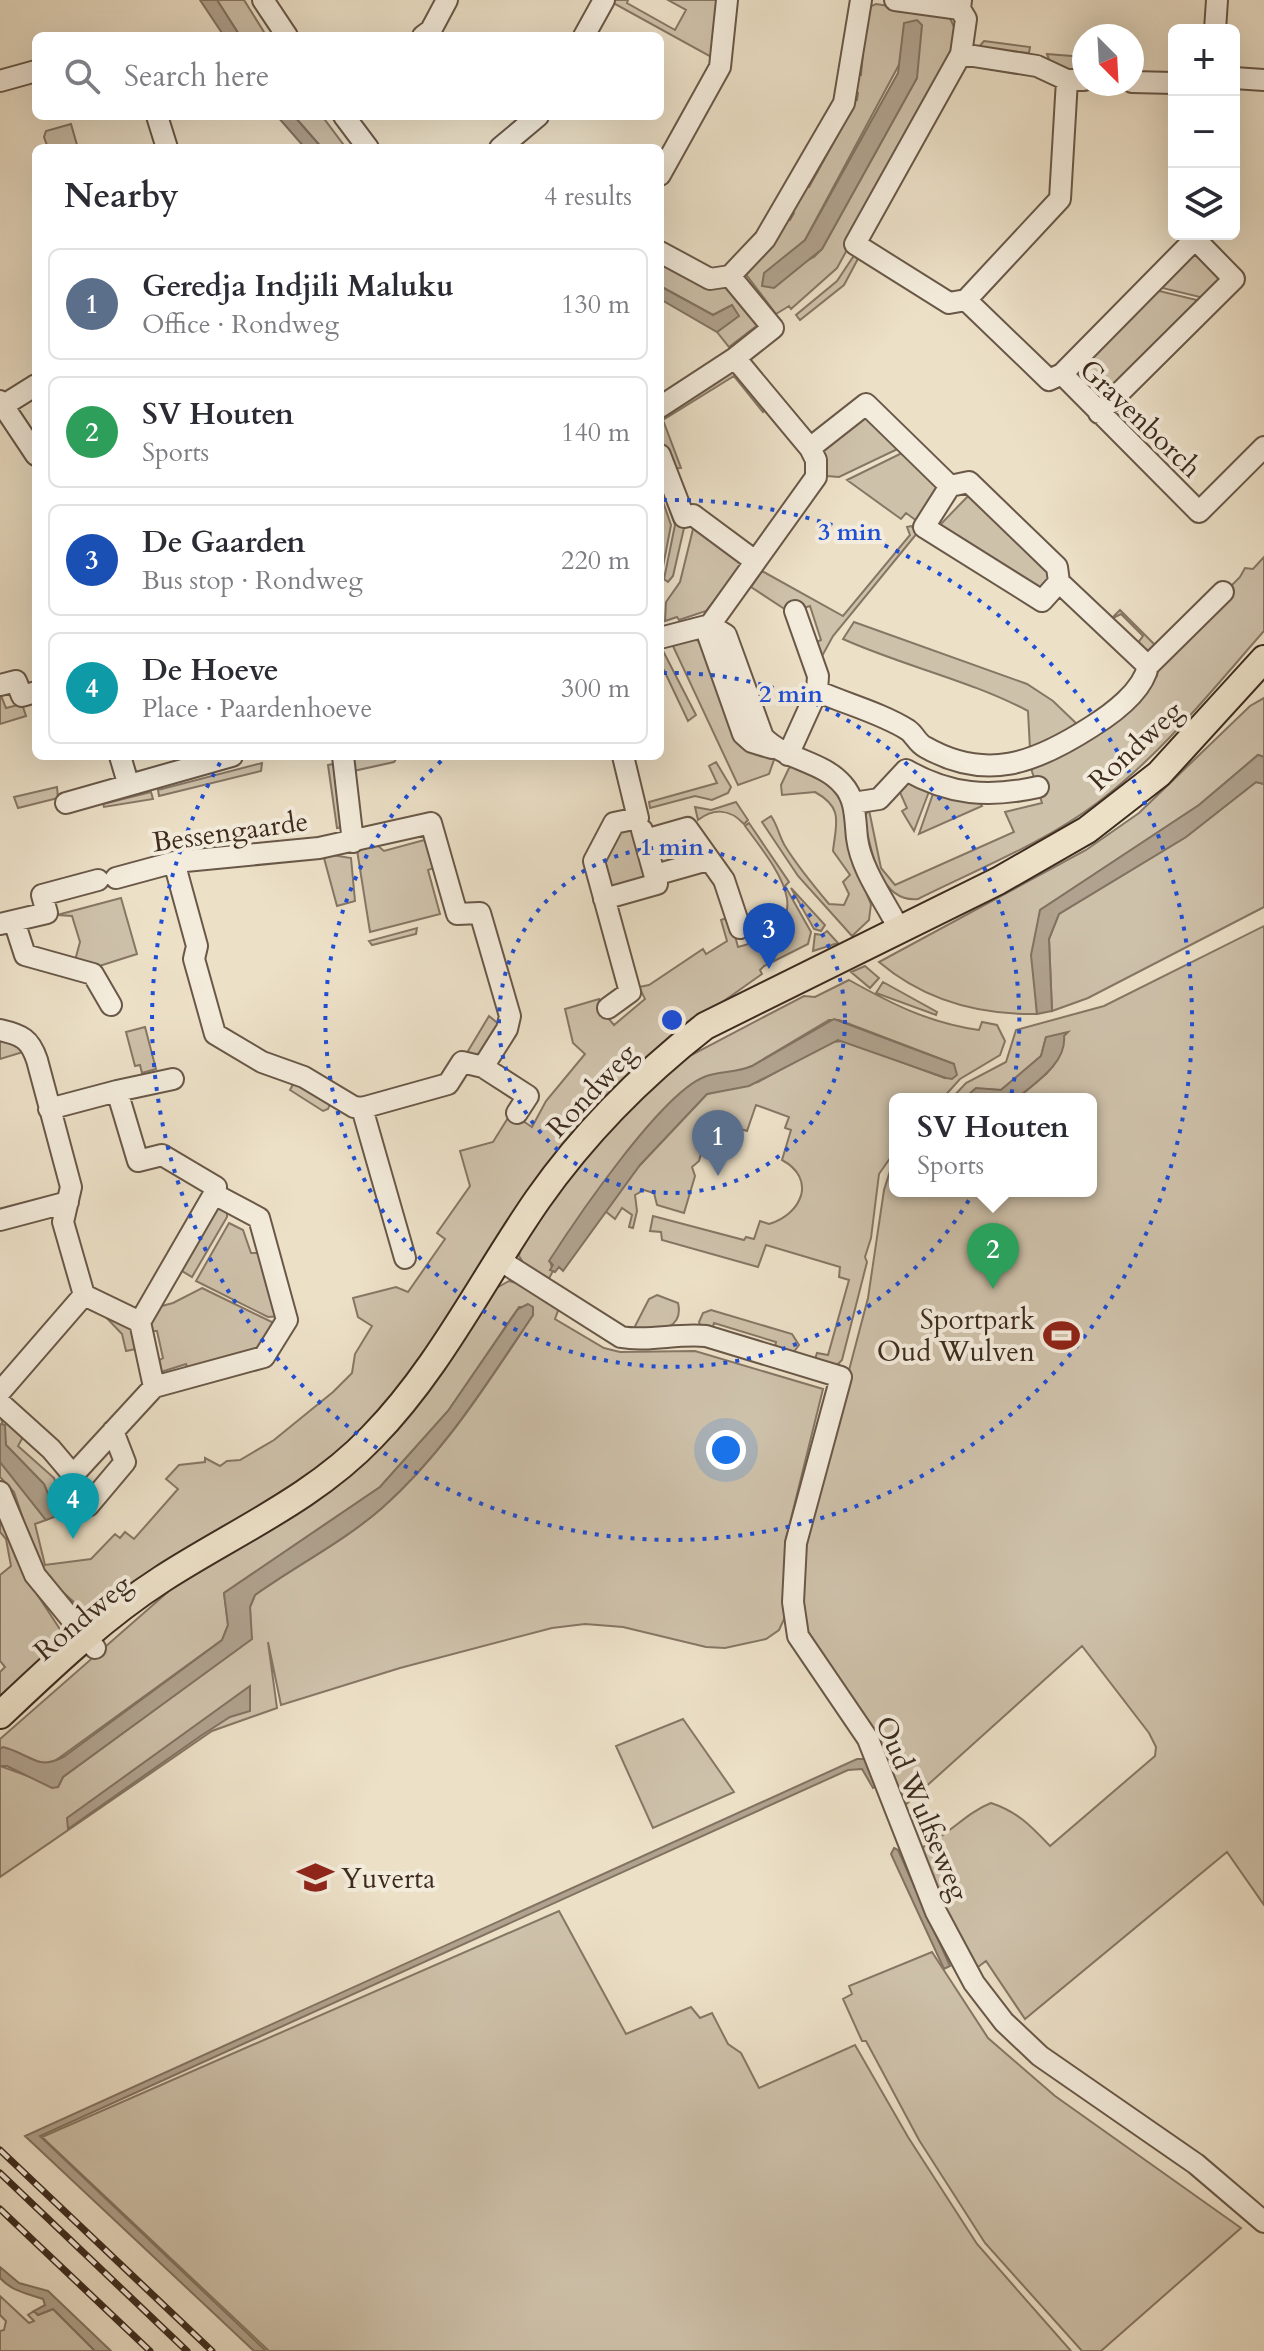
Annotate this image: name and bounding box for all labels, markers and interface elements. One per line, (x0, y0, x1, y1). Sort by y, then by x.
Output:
north arrow (1072, 24, 1144, 96)
map controls (1168, 24, 1240, 240)
button: + (1168, 24, 1240, 96)
search box (32, 32, 664, 120)
icon: search (60, 54, 104, 98)
text: Search here (124, 56, 269, 97)
button: − (1168, 96, 1240, 168)
button: layers (1168, 168, 1240, 240)
text: Nearby (64, 173, 179, 219)
text: 4 results (544, 179, 632, 214)
text: Geredja Indjili Maluku (142, 266, 454, 307)
text: 1 (85, 287, 99, 322)
text: 130 m (561, 287, 630, 322)
text: Office · Rondweg (142, 307, 339, 342)
street label: Gravenborch (1071, 351, 1210, 486)
text: SV Houten (142, 394, 294, 435)
text: 2 (85, 415, 99, 450)
text: 140 m (561, 415, 630, 450)
text: Sports (142, 435, 209, 470)
text: 3 min (818, 516, 883, 549)
text: De Gaarden (142, 522, 306, 563)
text: 3 (85, 543, 99, 578)
text: 220 m (561, 543, 630, 578)
text: Bus stop · Rondweg (142, 563, 363, 598)
text: De Hoeve (142, 650, 279, 691)
text: 4 (85, 671, 99, 706)
text: 300 m (561, 671, 630, 706)
text: 2 min (759, 678, 824, 711)
text: Place · Paardenhoeve (142, 691, 372, 726)
street label: Rondweg (1080, 692, 1191, 799)
street label: Bessengaarde (150, 802, 310, 862)
text: 1 min (640, 831, 705, 864)
pin: 3 (743, 903, 795, 969)
centre of rings (658, 1006, 686, 1034)
street label: Rondweg (538, 1035, 645, 1146)
popup (889, 1093, 1097, 1197)
text: SV Houten (917, 1107, 1069, 1148)
pin: 1 (692, 1110, 744, 1176)
text: Sports (917, 1148, 984, 1183)
pin: 2 (967, 1223, 1019, 1289)
place label: Sportpark Oud Wulven (877, 1301, 1035, 1371)
sports icon: Sportpark Oud Wulven (1042, 1316, 1080, 1354)
your location (706, 1430, 746, 1470)
pin: 4 (47, 1473, 99, 1539)
street label: Rondweg (26, 1566, 140, 1670)
street label: Oud Wulfseweg (866, 1710, 978, 1907)
school or university icon: Yuverta (296, 1859, 334, 1897)
place label: Yuverta (341, 1860, 435, 1898)

